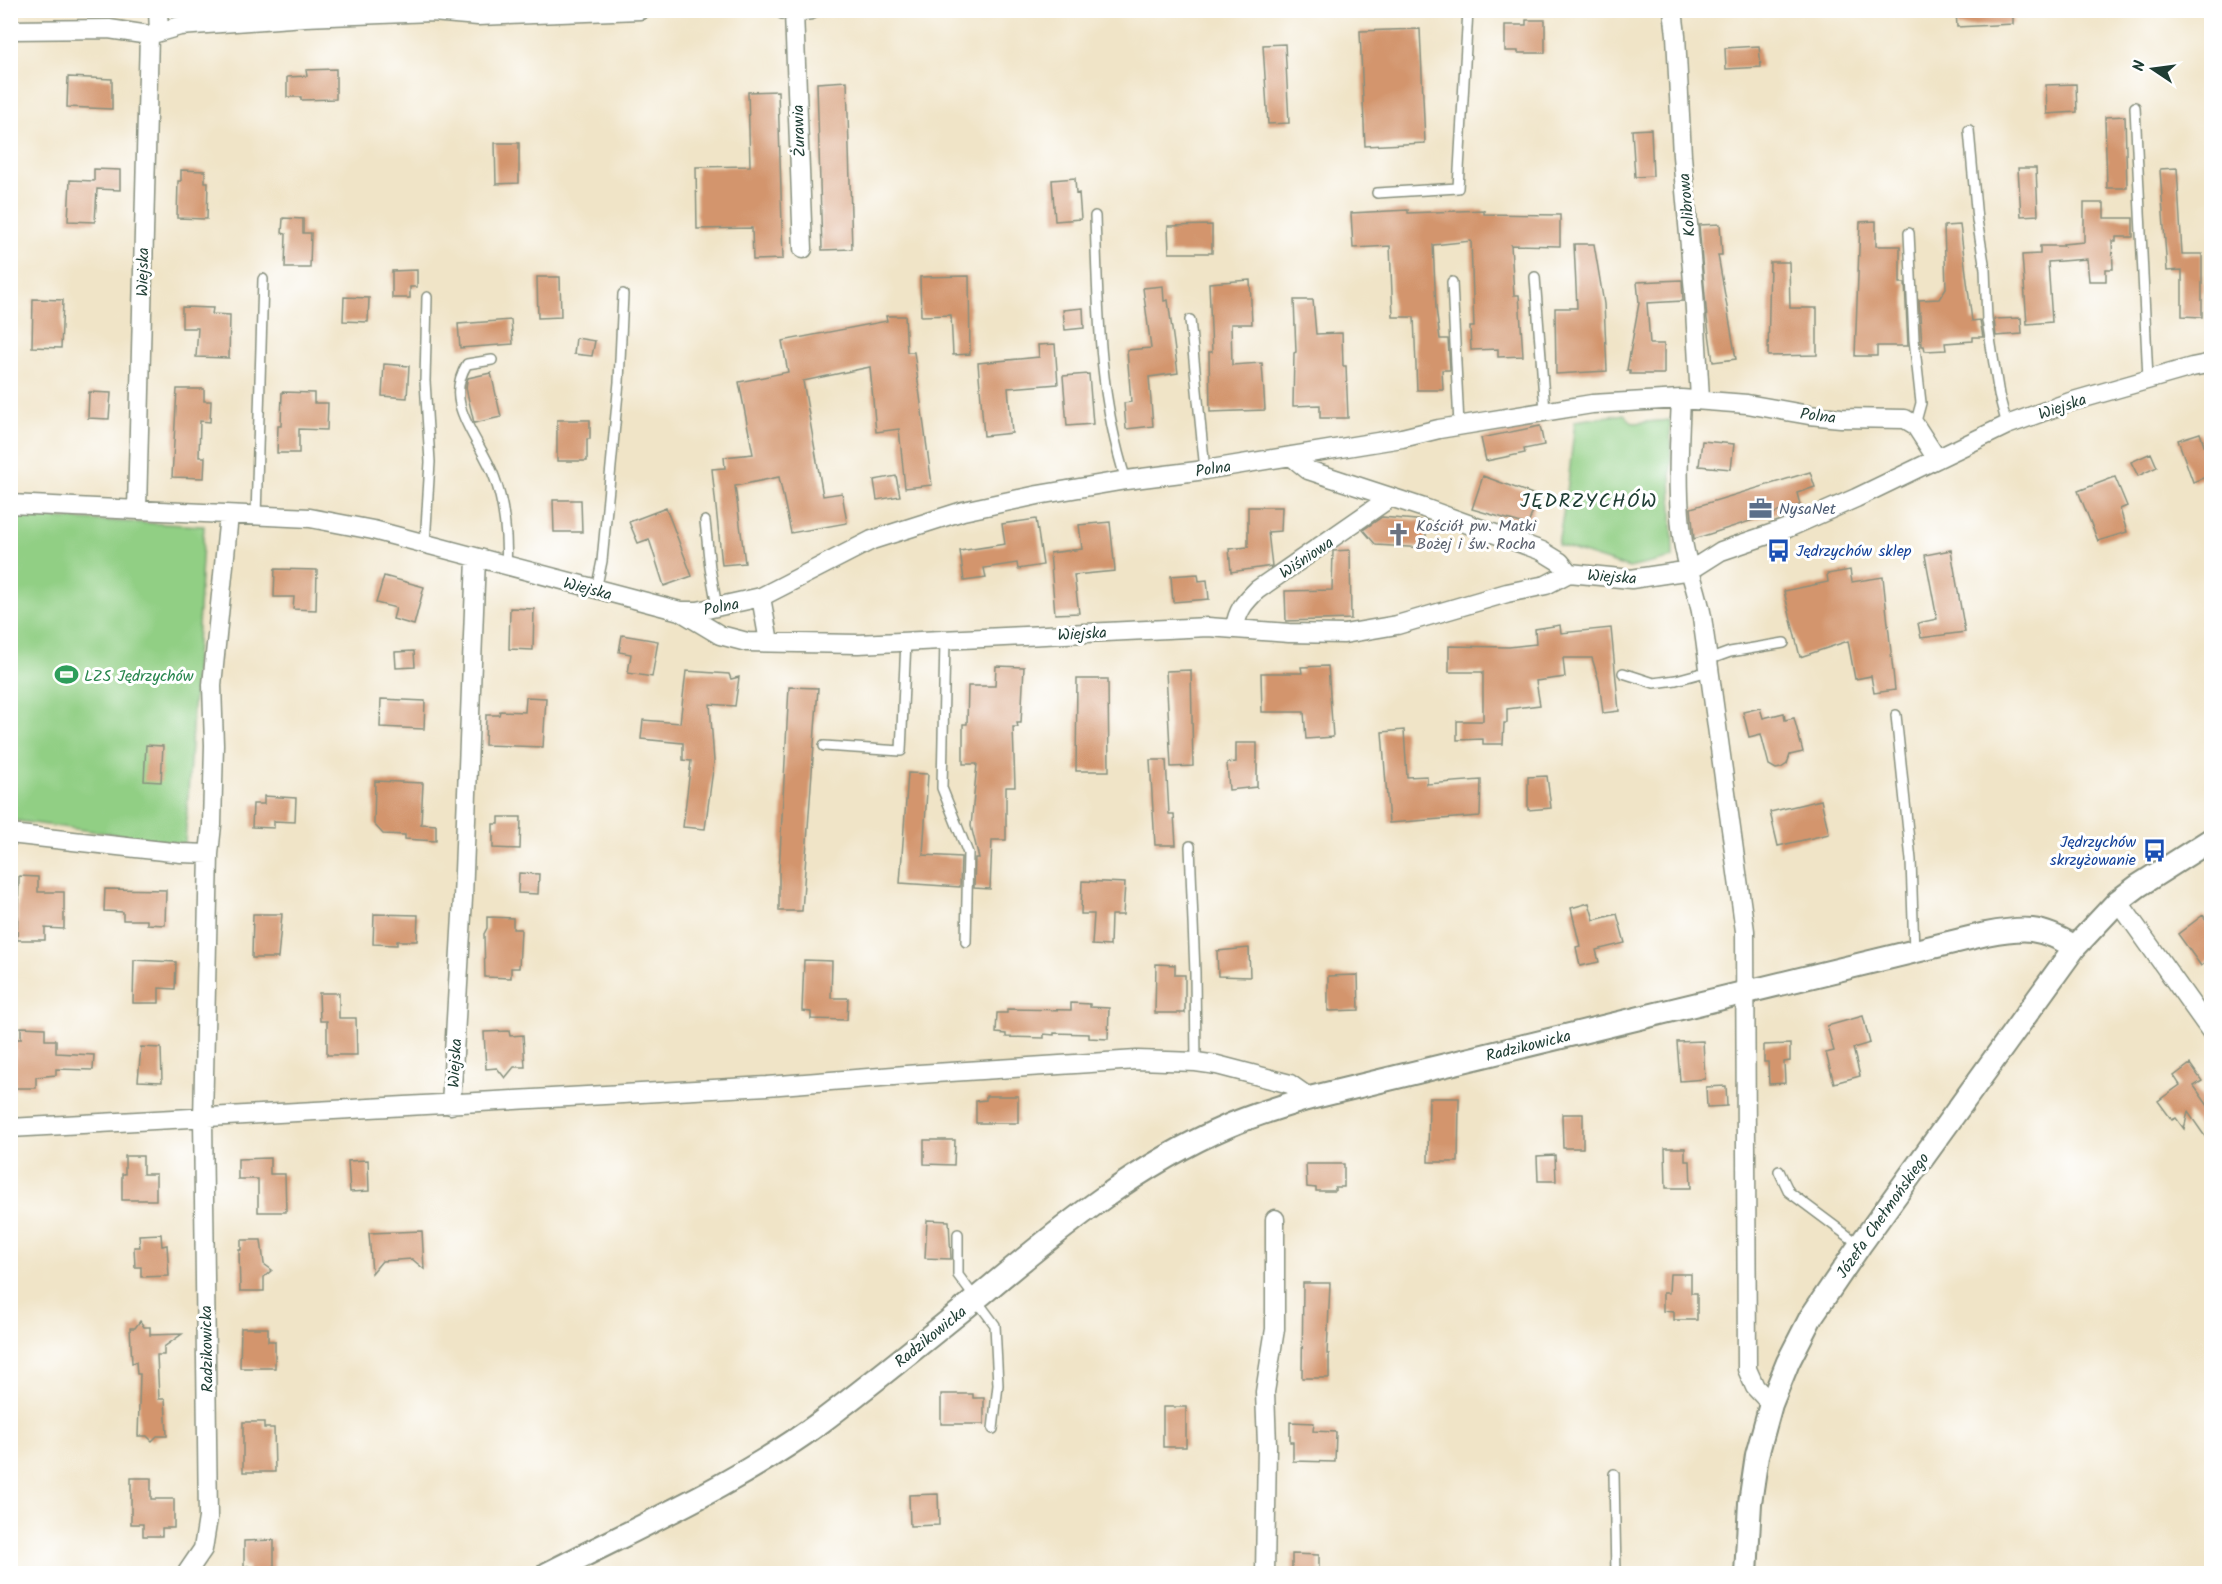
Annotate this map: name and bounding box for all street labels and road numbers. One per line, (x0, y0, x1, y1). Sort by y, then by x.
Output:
street label: Żurawia (786, 104, 813, 158)
street label: Kolibrowa (1672, 172, 1703, 238)
street label: Wiejska (131, 247, 156, 297)
street label: Wiejska (2035, 388, 2090, 427)
street label: Polna (1798, 402, 1837, 431)
street label: Polna (1194, 454, 1233, 485)
street label: Wiśniowa (1275, 531, 1339, 586)
street label: Wiejska (1586, 563, 1637, 592)
street label: Wiejska (561, 571, 615, 608)
street label: Polna (701, 592, 741, 623)
street label: Wiejska (1057, 621, 1107, 648)
street label: Radzikowicka (1483, 1024, 1574, 1069)
street label: Wiejska (442, 1038, 469, 1088)
street label: Józefa Chełmońskiego (1830, 1148, 1936, 1284)
street label: Radzikowicka (889, 1300, 973, 1374)
street label: Radzikowicka (194, 1305, 221, 1393)

